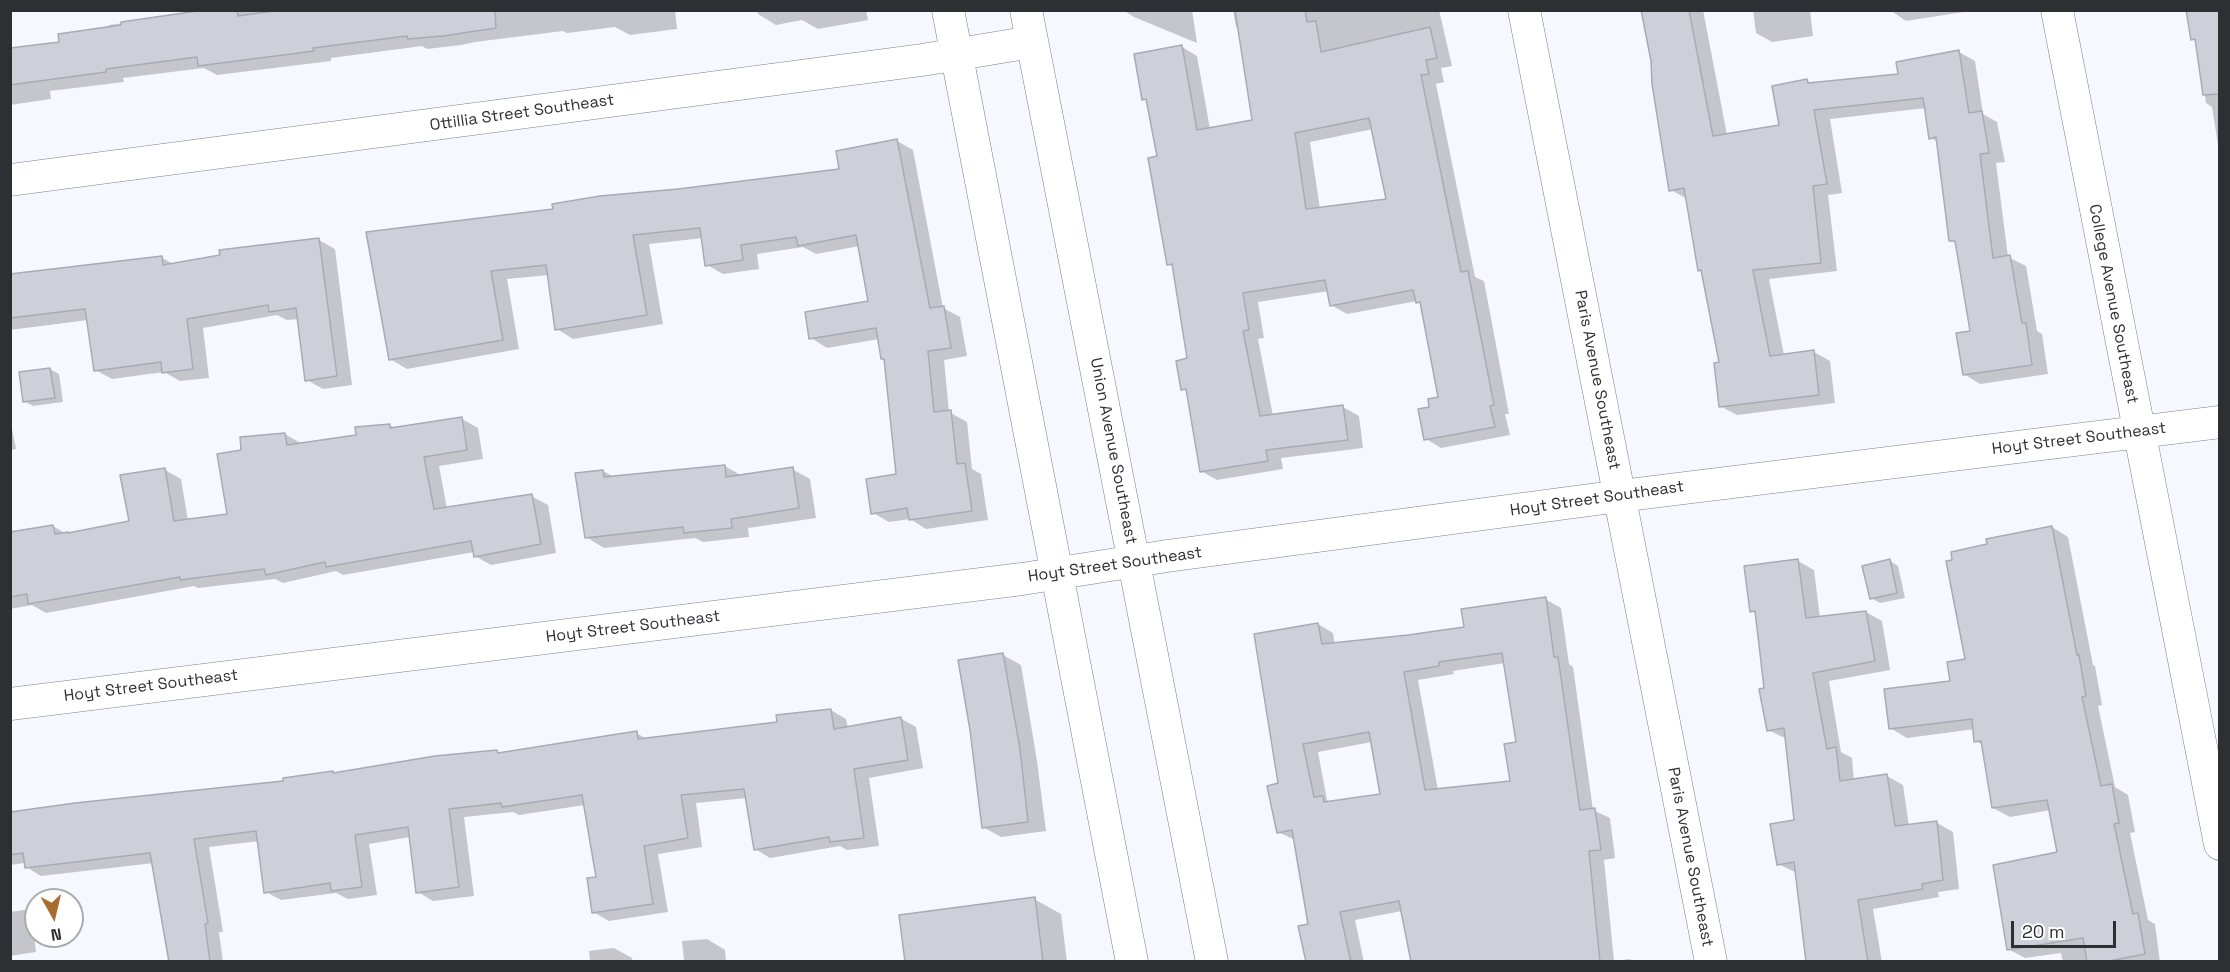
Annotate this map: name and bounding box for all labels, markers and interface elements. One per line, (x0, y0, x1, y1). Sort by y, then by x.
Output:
street label: Ottillia Street Southeast (429, 91, 615, 135)
street label: College Avenue Southeast (2084, 203, 2142, 405)
street label: Paris Avenue Southeast (1570, 289, 1624, 471)
street label: Union Avenue Southeast (1085, 356, 1141, 546)
street label: Hoyt Street Southeast (1991, 419, 2167, 459)
street label: Hoyt Street Southeast (1509, 477, 1685, 521)
street label: Hoyt Street Southeast (1027, 543, 1203, 587)
street label: Hoyt Street Southeast (545, 607, 721, 647)
street label: Hoyt Street Southeast (63, 666, 239, 706)
street label: Paris Avenue Southeast (1663, 766, 1717, 948)
north arrow (24, 888, 84, 948)
scale bar (2014, 909, 2119, 947)
text: 20 m (2022, 920, 2065, 943)
text: N (50, 923, 63, 945)

